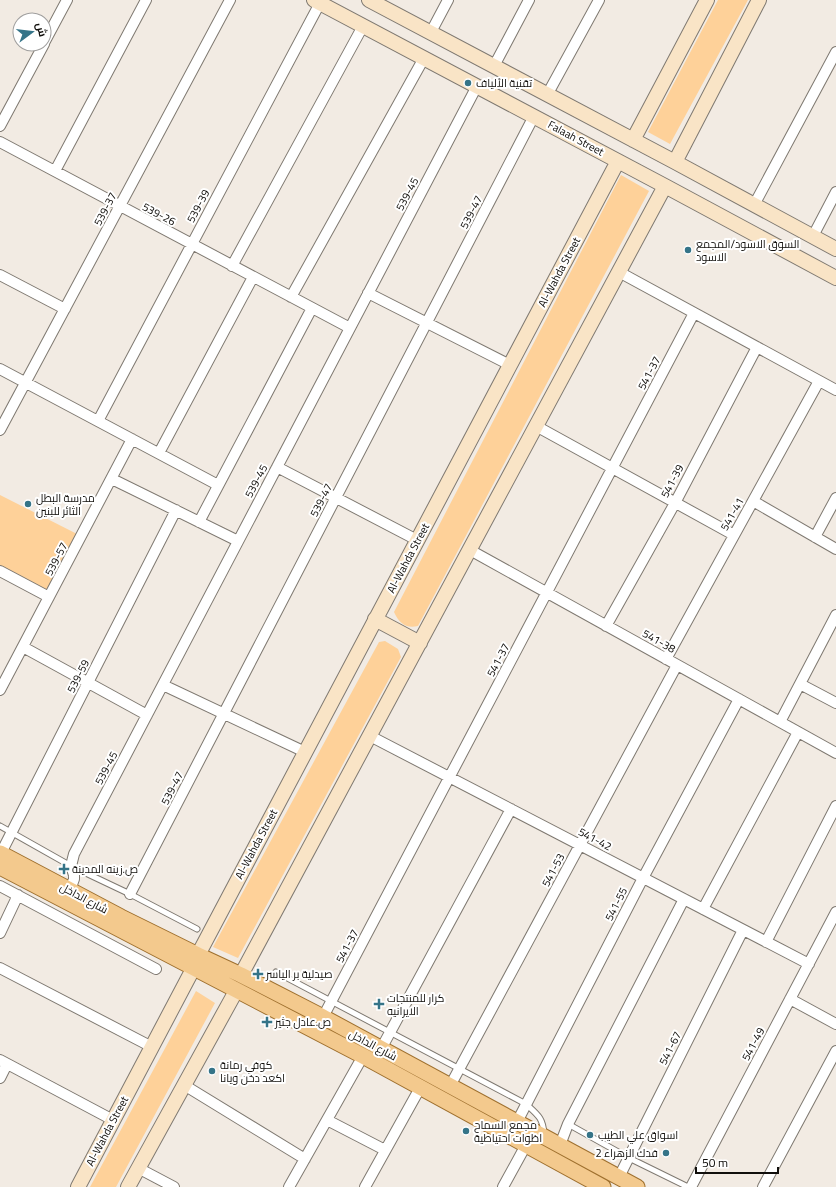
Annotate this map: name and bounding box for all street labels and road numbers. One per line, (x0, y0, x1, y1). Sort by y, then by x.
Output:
street label: Falaah Street (544, 115, 608, 161)
street label: 539-45 (390, 174, 424, 214)
street label: 539-39 (181, 186, 215, 226)
street label: 539-37 (88, 189, 122, 229)
street label: 539-47 (454, 192, 488, 232)
street label: 539-26 (139, 197, 179, 231)
street label: Al-Wahda Street (532, 233, 586, 311)
street label: 541-37 (632, 353, 666, 393)
street label: 539-45 (239, 461, 273, 501)
street label: 541-39 (655, 461, 689, 501)
street label: 539-47 (304, 480, 338, 520)
street label: 541-41 (715, 494, 749, 534)
street label: Al-Wahda Street (381, 519, 435, 597)
street label: 539-57 (39, 539, 73, 579)
street label: 541-38 (639, 624, 679, 658)
street label: 541-37 (481, 640, 515, 680)
street label: 539-59 (61, 656, 95, 696)
street label: 539-45 (89, 748, 123, 788)
street label: 539-47 (155, 768, 189, 808)
street label: Al-Wahda Street (229, 805, 283, 883)
street label: 541-42 (575, 822, 615, 856)
street label: 541-53 (536, 850, 570, 890)
street label: شارع الداخل (56, 877, 112, 919)
street label: 541-55 (599, 884, 633, 924)
street label: 541-37 (330, 926, 364, 966)
street label: شارع الداخل (345, 1024, 401, 1066)
street label: 541-49 (736, 1024, 770, 1064)
street label: 541-67 (653, 1028, 687, 1068)
street label: Al-Wahda Street (80, 1092, 134, 1170)

